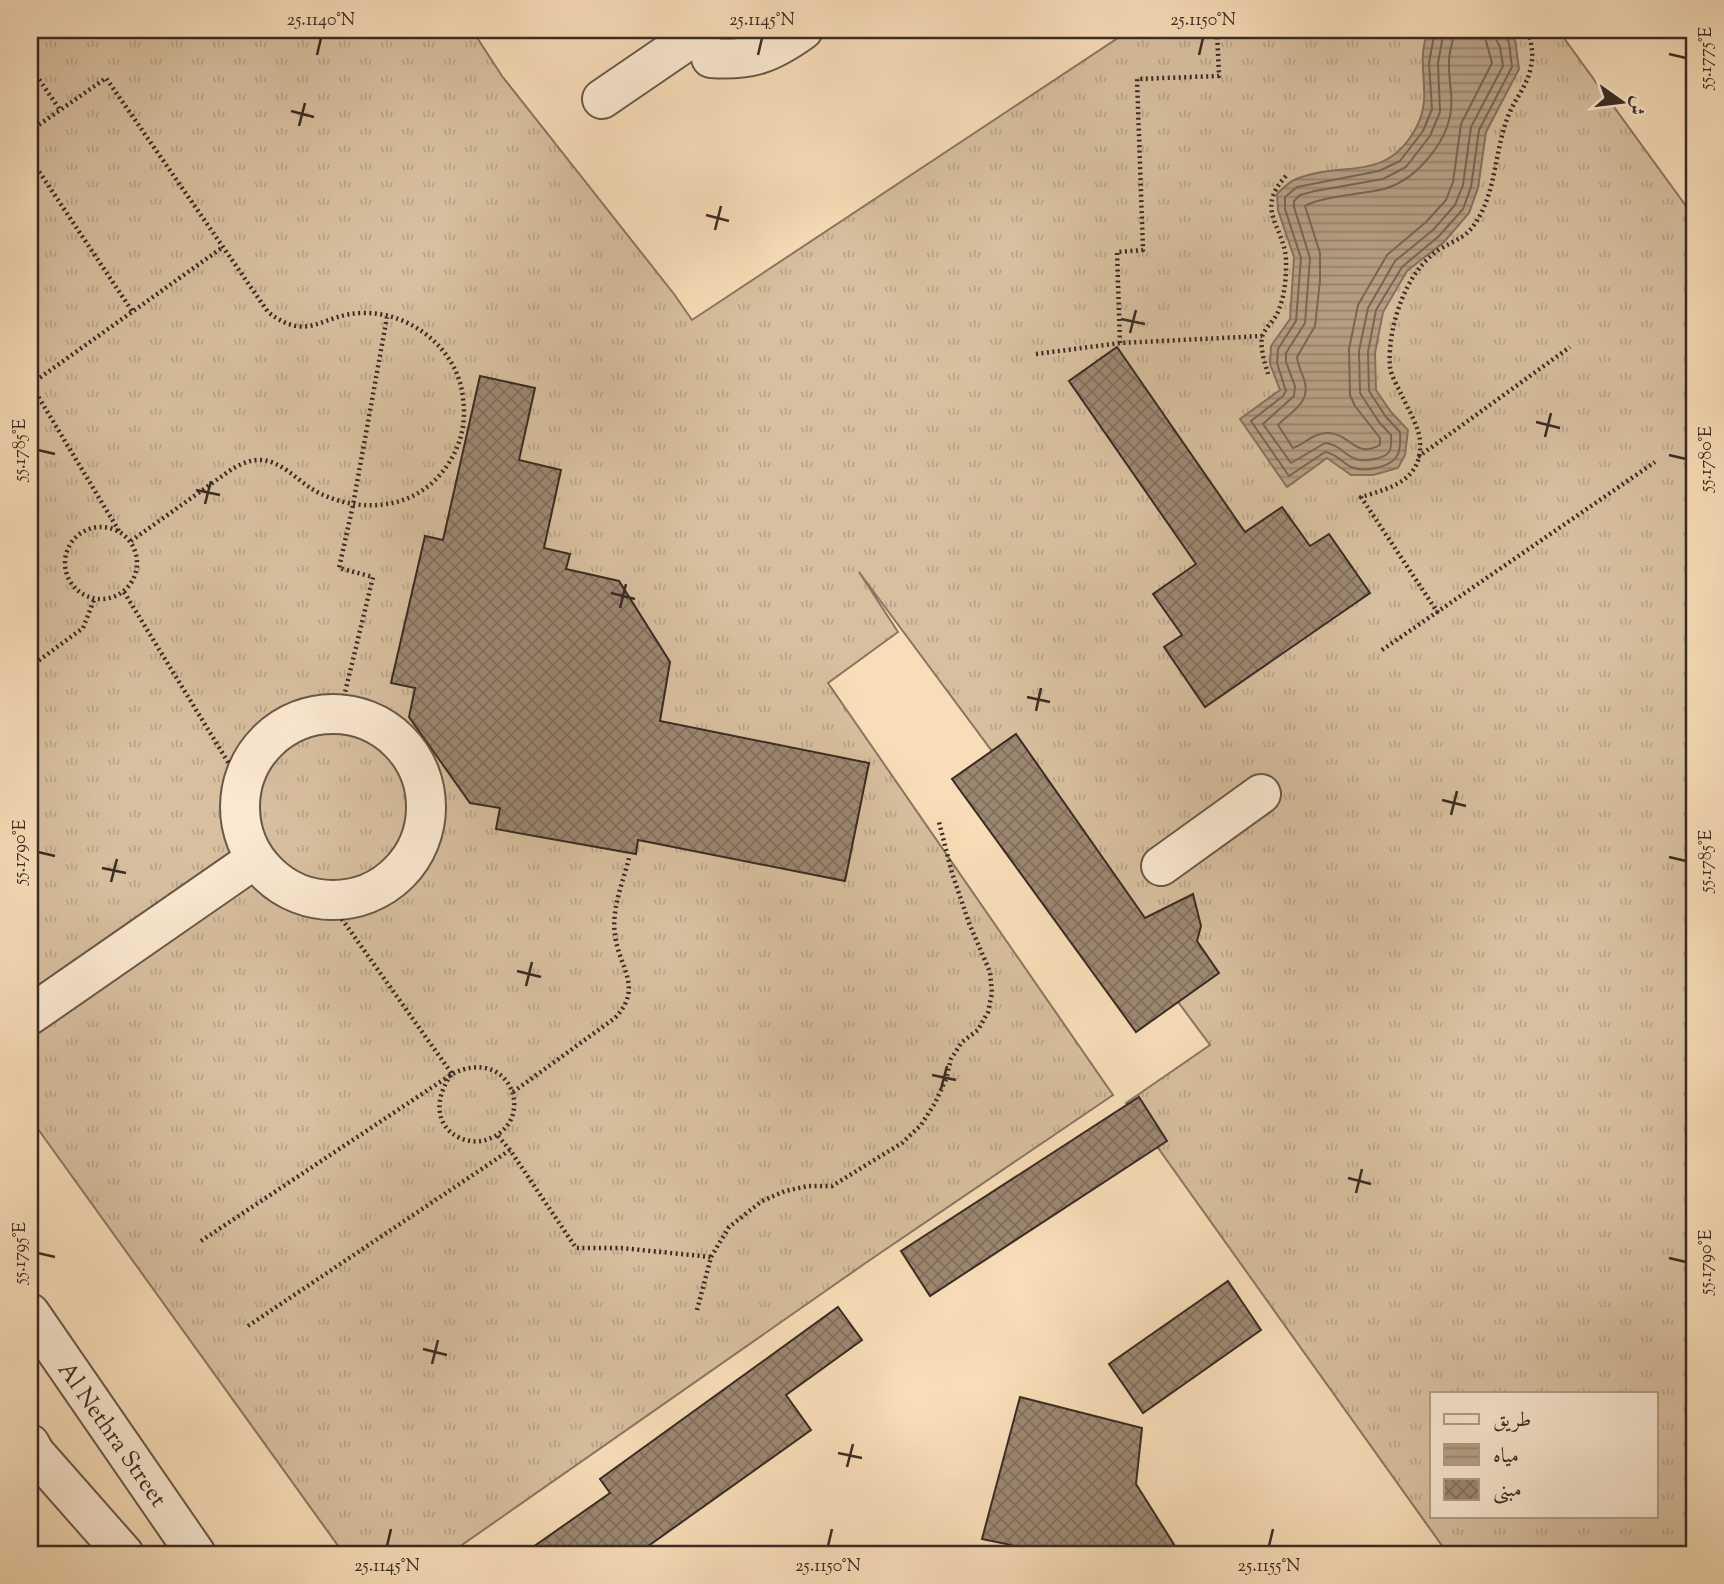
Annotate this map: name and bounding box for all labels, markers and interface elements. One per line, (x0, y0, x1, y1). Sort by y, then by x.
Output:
text: 25.1140°N (287, 8, 355, 34)
text: 25.1145°N (729, 8, 795, 34)
text: 25.1150°N (1170, 8, 1236, 34)
text: 55.1775°E (1694, 26, 1720, 90)
north arrow (1588, 66, 1658, 136)
text: ش (1621, 93, 1651, 118)
text: 55.1785°E (8, 418, 34, 482)
text: 55.1780°E (1694, 426, 1720, 493)
text: 55.1790°E (8, 819, 34, 886)
text: 55.1785°E (1694, 829, 1720, 893)
text: 55.1795°E (8, 1222, 34, 1285)
text: 55.1790°E (1694, 1229, 1720, 1296)
street label: Al Nethra Street (49, 1356, 174, 1515)
legend (1430, 1392, 1658, 1518)
text: طريق (1493, 1406, 1531, 1436)
text: مياه (1493, 1442, 1519, 1472)
text: مبنى (1493, 1476, 1522, 1506)
text: 25.1145°N (354, 1554, 420, 1580)
text: 25.1150°N (795, 1554, 861, 1580)
text: 25.1155°N (1238, 1554, 1300, 1580)

